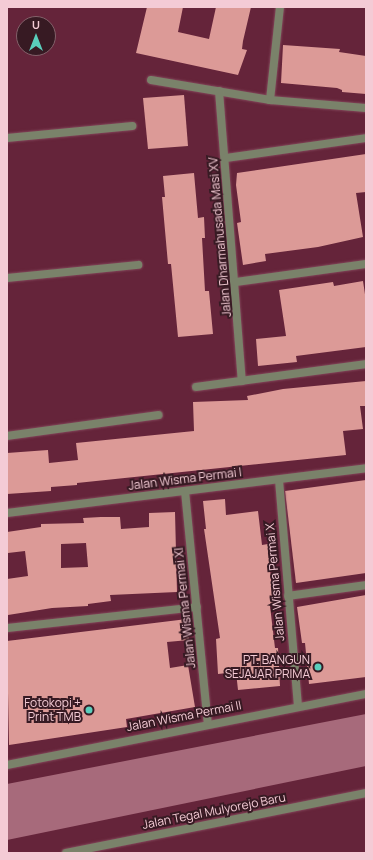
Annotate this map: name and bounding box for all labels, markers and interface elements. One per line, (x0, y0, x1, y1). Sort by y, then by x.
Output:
north arrow (16, 16, 56, 56)
text: U (32, 17, 40, 32)
street label: Jalan Dharmahusada Masi XV (206, 156, 234, 318)
street label: Jalan Wisma Permai I (128, 465, 242, 493)
street label: Jalan Wisma Permai X (263, 522, 287, 642)
street label: Jalan Wisma Permai XI (172, 547, 198, 669)
place label: PT. BANGUN SEJAJAR PRIMA (225, 653, 310, 681)
marker: PT. BANGUN SEJAJAR PRIMA (313, 662, 323, 672)
place label: Fotokopi + Print TMB (24, 696, 81, 724)
street label: Jalan Wisma Permai II (125, 698, 243, 734)
marker: Fotokopi + Print TMB (84, 705, 94, 715)
street label: Jalan Tegal Mulyorejo Baru (141, 790, 287, 832)

